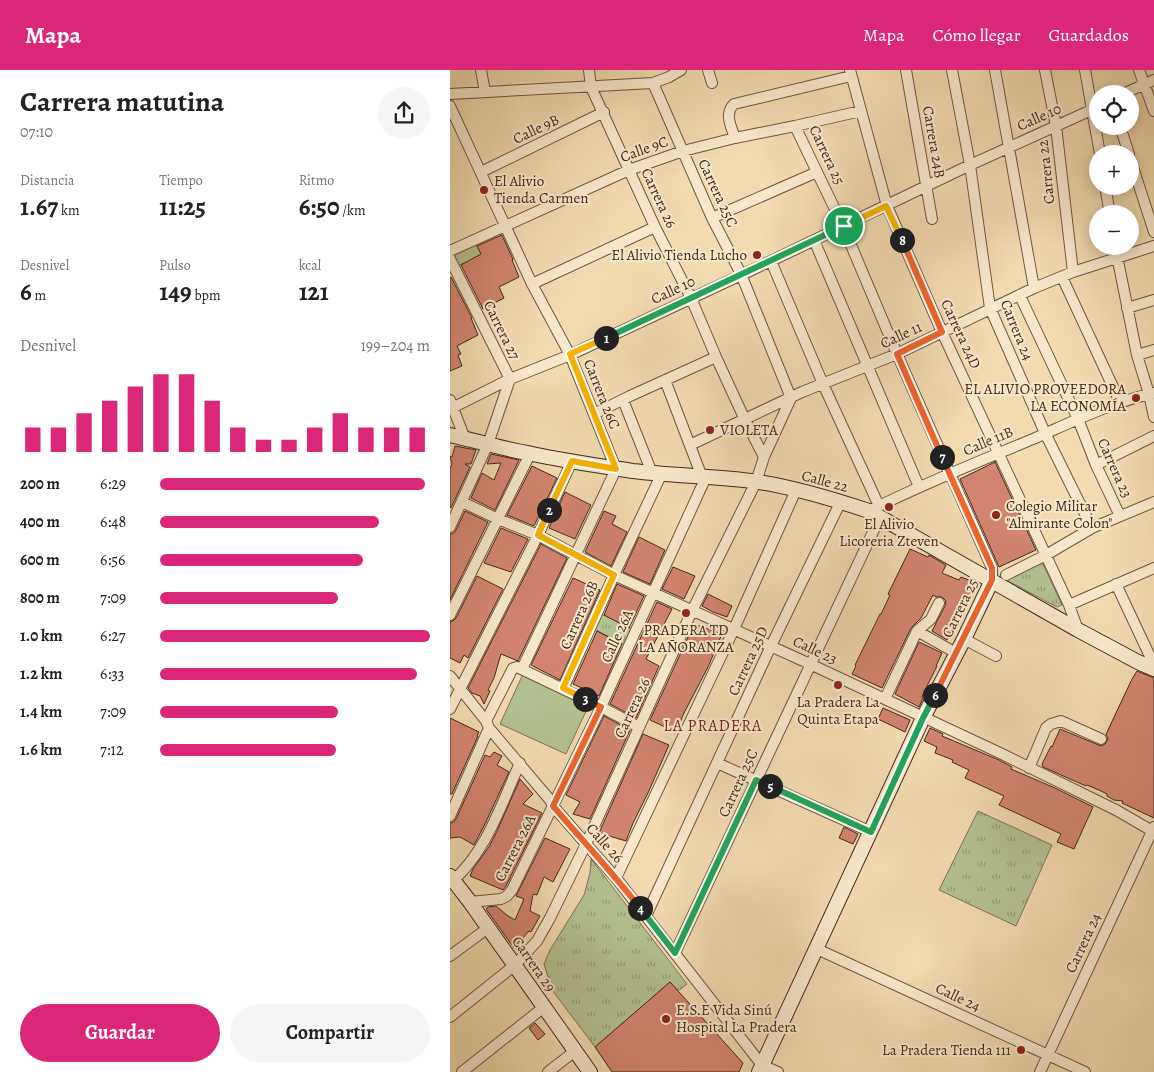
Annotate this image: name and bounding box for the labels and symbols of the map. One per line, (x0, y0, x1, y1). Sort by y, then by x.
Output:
street label: Calle 10 (1014, 98, 1064, 136)
street label: Carrera 24B (918, 104, 950, 180)
street label: Calle 9B (510, 109, 563, 149)
street label: Carrera 25 (805, 122, 849, 188)
street label: Calle 9C (617, 131, 671, 167)
street label: Carrera 22 (1033, 139, 1059, 205)
street label: Carrera 25C (694, 156, 742, 230)
street label: Carrera 26 (636, 165, 682, 231)
place label: El Alivio Tienda Carmen (494, 171, 588, 208)
marker: El Alivio Tienda Carmen (478, 184, 490, 196)
pin (823, 205, 865, 247)
pin: 8 (890, 228, 914, 252)
place label: El Alivio Tienda Lucho (611, 245, 747, 265)
marker: El Alivio Tienda Lucho (751, 249, 763, 261)
street label: Calle 10 (648, 271, 698, 309)
street label: Carrera 24D (936, 296, 986, 372)
street label: Carrera 27 (479, 297, 525, 364)
street label: Carrera 24 (996, 297, 1038, 364)
street label: Calle 11 (877, 317, 925, 353)
pin: 1 (594, 326, 618, 350)
street label: Carrera 26C (579, 356, 625, 432)
place label: EL ALIVIO PROVEEDORA LA ECONOMÍA (964, 379, 1126, 416)
marker: EL ALIVIO PROVEEDORA LA ECONOMÍA (1130, 392, 1142, 404)
place label: VIOLETA (719, 420, 778, 440)
street label: Calle 11B (960, 422, 1016, 460)
marker: VIOLETA (704, 424, 716, 436)
street label: Carrera 23 (1093, 435, 1137, 501)
pin: 7 (930, 444, 954, 470)
street label: Calle 22 (799, 465, 851, 497)
place label: Colegio Militar "Almirante Colon" (1006, 496, 1112, 533)
pin: 2 (536, 498, 562, 522)
marker: El Alivio Licoreria Zteven (883, 501, 895, 513)
marker: Colegio Militar "Almirante Colon" (990, 509, 1002, 521)
place label: El Alivio Licoreria Zteven (839, 514, 939, 551)
street label: Carrera 25 (937, 575, 983, 641)
street label: Carrera 26B (555, 578, 603, 652)
street label: Calle 26A (596, 606, 638, 666)
marker: PRADERA TD LA AÑORANZA (680, 607, 692, 619)
place label: PRADERA TD LA AÑORANZA (638, 620, 734, 657)
street label: Carrera 25D (723, 623, 773, 699)
street label: Calle 23 (790, 631, 840, 669)
street label: Carrera 26 (609, 675, 655, 741)
marker: La Pradera La Quinta Etapa (832, 679, 844, 691)
pin: 6 (922, 682, 948, 708)
pin: 3 (572, 686, 598, 712)
place label: La Pradera La Quinta Etapa (796, 692, 880, 729)
district label: LA PRADERA (664, 715, 762, 737)
street label: Carrera 25C (714, 746, 762, 820)
pin: 5 (758, 774, 782, 798)
street label: Carrera 26A (490, 811, 541, 885)
street label: Calle 26 (582, 819, 628, 867)
pin: 4 (628, 896, 652, 920)
street label: Carrera 24 (1060, 910, 1106, 976)
street label: Carrera 29 (507, 932, 561, 996)
street label: Calle 24 (932, 978, 984, 1016)
place label: E.S.E Vida Sinú Hospital La Pradera (676, 1000, 797, 1037)
marker: E.S.E Vida Sinú Hospital La Pradera (660, 1013, 672, 1025)
place label: La Pradera Tienda 111 (882, 1040, 1011, 1060)
marker: La Pradera Tienda 111 (1015, 1044, 1027, 1056)

